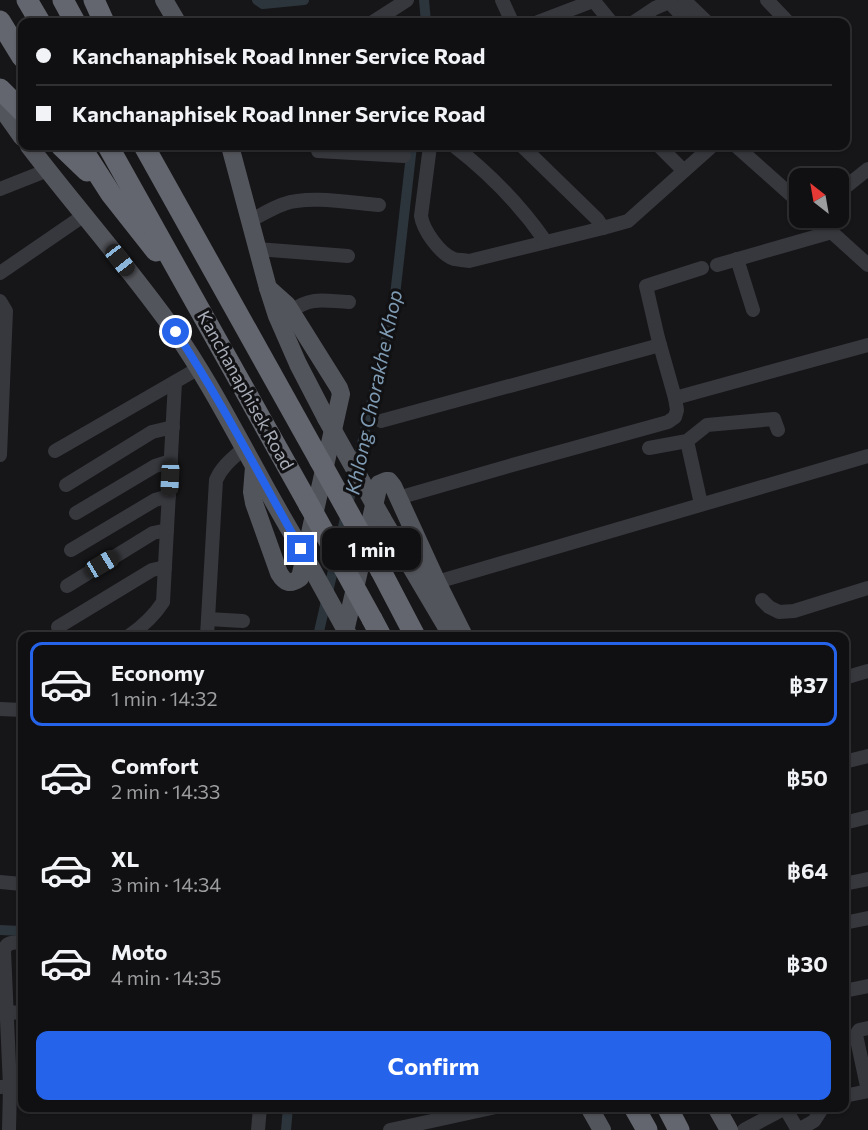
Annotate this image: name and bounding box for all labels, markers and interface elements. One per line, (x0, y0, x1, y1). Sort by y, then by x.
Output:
text: Kanchanaphisek Road Inner Service Road (72, 42, 485, 69)
text: Kanchanaphisek Road Inner Service Road (72, 100, 485, 127)
north arrow (789, 168, 849, 228)
map controls (789, 168, 849, 228)
car (102, 240, 138, 280)
water label: Khlong Chorakhe Khop (340, 287, 406, 497)
street label: Kanchanaphisek Road (193, 307, 299, 473)
route start (162, 318, 189, 345)
car (160, 460, 180, 496)
callout: 1 min (322, 528, 421, 570)
route end (287, 535, 314, 562)
text: 1 min (348, 537, 395, 561)
car (82, 547, 122, 581)
icon: car (39, 657, 93, 711)
text: Economy (111, 659, 205, 686)
text: ฿37 (789, 671, 828, 698)
text: 1 min · 14:32 (111, 686, 218, 710)
icon: car (39, 750, 93, 804)
text: Comfort (111, 752, 199, 779)
text: ฿50 (787, 764, 828, 791)
text: 2 min · 14:33 (111, 779, 220, 803)
icon: car (39, 843, 93, 897)
text: XL (111, 845, 139, 872)
text: ฿64 (787, 857, 828, 884)
text: 3 min · 14:34 (111, 872, 221, 896)
icon: car (39, 936, 93, 990)
text: Moto (111, 938, 167, 965)
text: ฿30 (787, 950, 828, 977)
text: 4 min · 14:35 (111, 965, 221, 989)
button: Confirm (36, 1031, 831, 1100)

